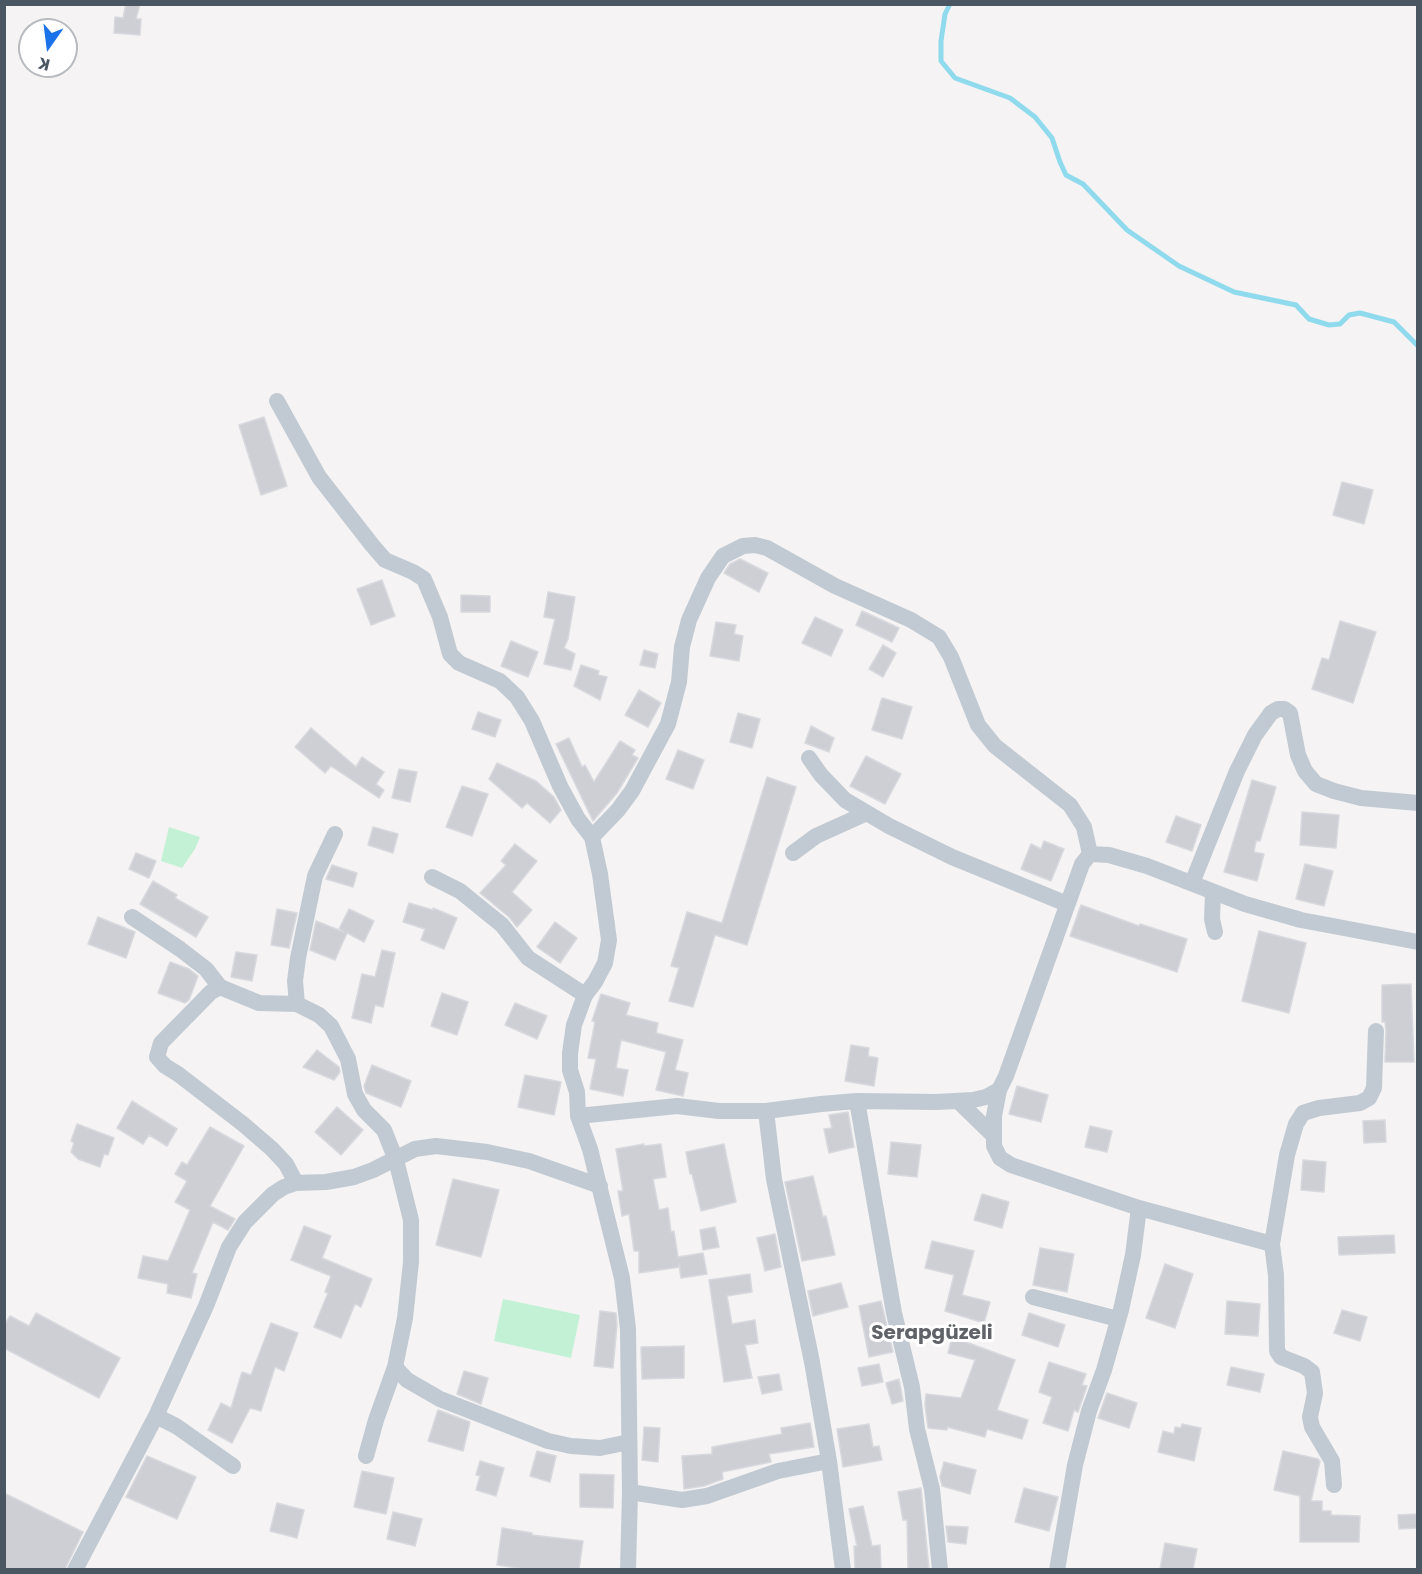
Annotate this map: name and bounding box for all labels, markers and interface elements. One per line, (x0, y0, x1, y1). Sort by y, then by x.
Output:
north arrow (18, 18, 78, 78)
text: K (36, 52, 52, 77)
district label: Serapgüzeli (871, 1322, 993, 1346)

